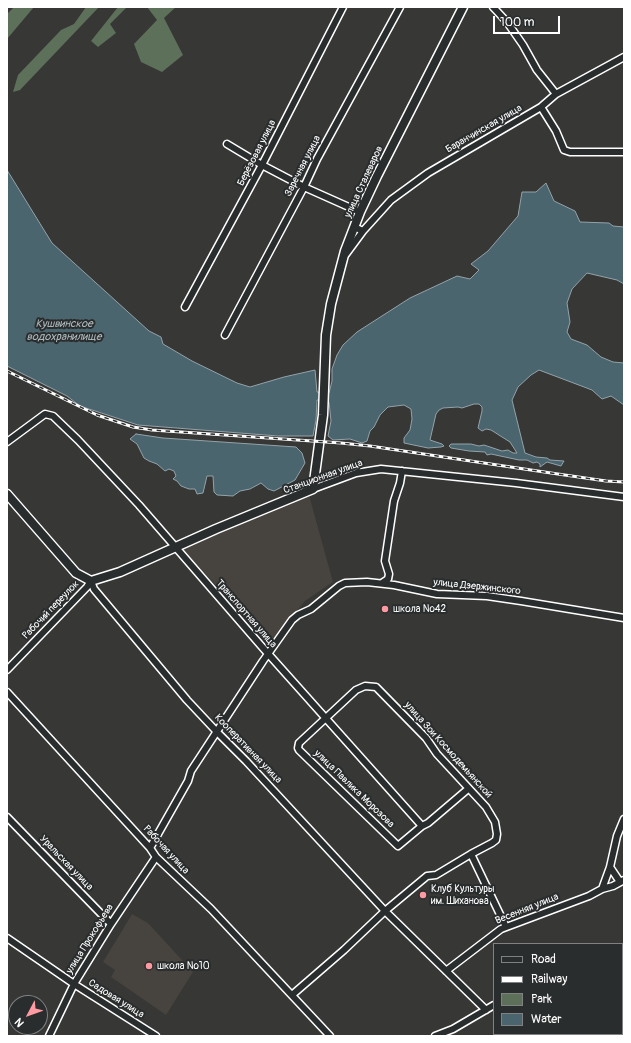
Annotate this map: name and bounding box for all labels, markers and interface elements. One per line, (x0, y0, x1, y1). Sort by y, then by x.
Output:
scale bar (495, 8, 562, 34)
text: 100 m (500, 15, 534, 30)
street label: Баранчинская улица (444, 102, 524, 156)
street label: Берёзовая улица (235, 118, 279, 188)
street label: Заречная улица (282, 134, 324, 198)
street label: улица Сталеваров (342, 144, 386, 220)
water label: Кушвинское водохранилище (26, 317, 102, 343)
street label: Станционная улица (282, 457, 364, 497)
street label: улица Дзержинского (433, 576, 521, 598)
street label: Транспортная улица (213, 577, 279, 651)
street label: Рабочий переулок (20, 578, 82, 642)
place label: школа №42 (393, 603, 446, 615)
marker: школа №42 (380, 604, 390, 614)
street label: улица Зои Космодемьянской (402, 699, 494, 801)
street label: Кооперативная улица (212, 712, 284, 786)
street label: улица Павлика Морозова (311, 748, 397, 830)
street label: Рабочая улица (141, 823, 191, 877)
street label: Уральская улица (37, 833, 95, 893)
place label: Клуб Культуры им. Шиханова (431, 883, 494, 906)
marker: Клуб Культуры им. Шиханова (418, 890, 428, 900)
street label: Весенняя улица (494, 891, 560, 927)
street label: улица Прокофьева (64, 902, 116, 976)
legend (493, 943, 623, 1035)
text: Road (531, 952, 556, 967)
place label: школа №10 (157, 960, 210, 972)
marker: школа №10 (144, 961, 154, 971)
text: Railway (531, 972, 567, 987)
street label: Садовая улица (86, 977, 146, 1021)
text: Park (531, 992, 552, 1007)
north arrow (8, 995, 48, 1035)
text: Water (531, 1012, 562, 1027)
text: N (12, 1015, 27, 1030)

